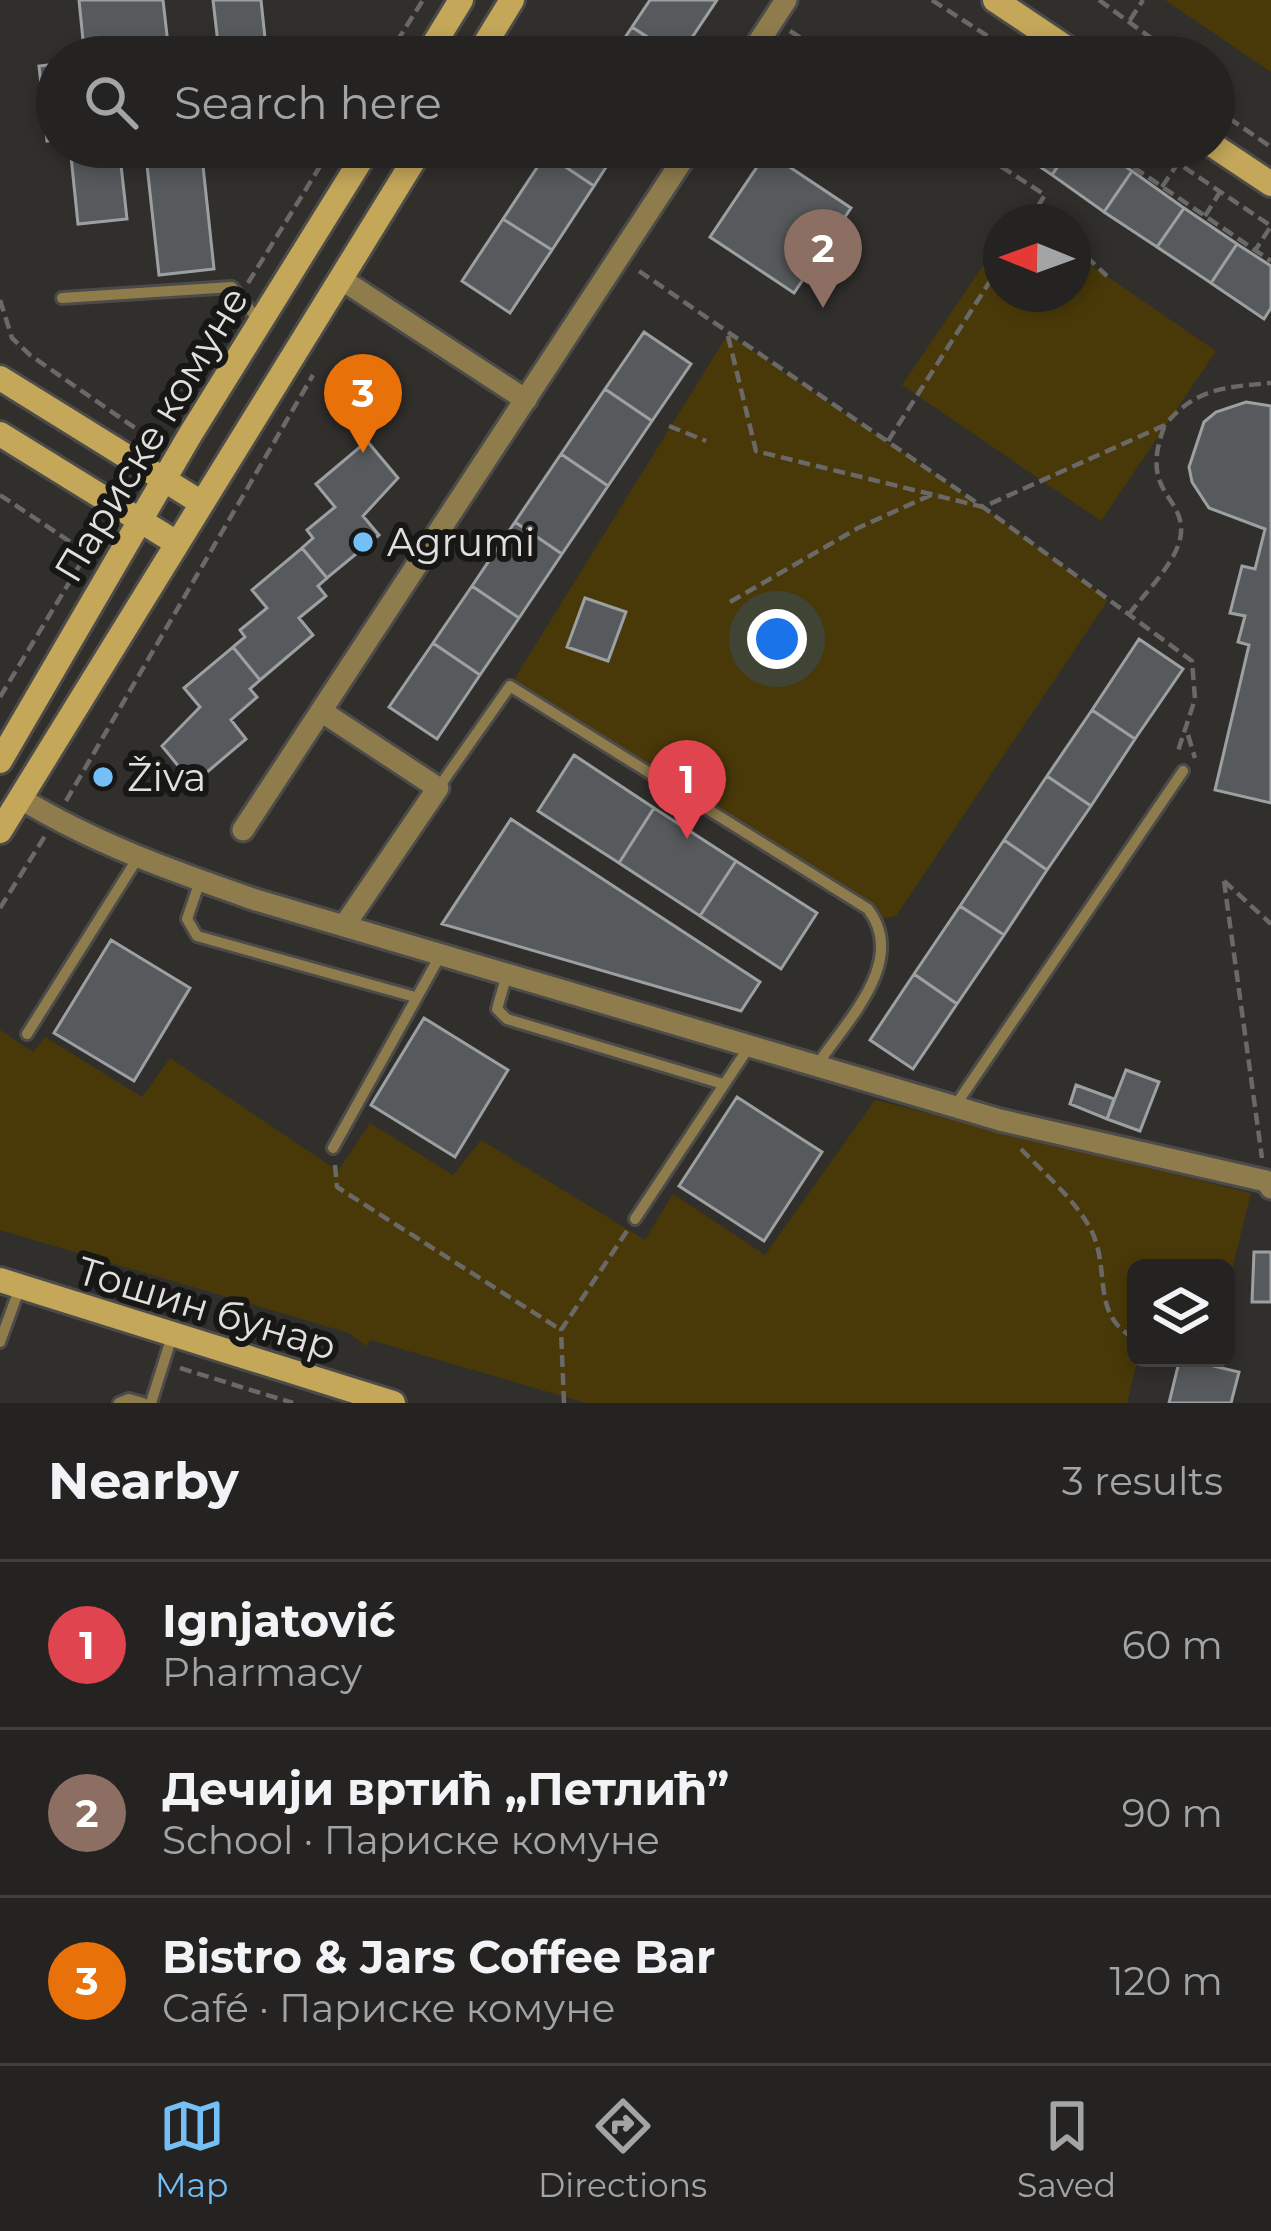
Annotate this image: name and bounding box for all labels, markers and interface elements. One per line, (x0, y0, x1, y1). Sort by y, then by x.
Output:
search box (36, 36, 1235, 168)
icon: search (78, 69, 144, 135)
text: Search here (174, 75, 442, 130)
north arrow (983, 204, 1091, 312)
pin: 2 (784, 209, 862, 308)
street label: Париске комуне (44, 277, 258, 591)
pin: 3 (324, 354, 402, 453)
place label: Agrumi (387, 518, 535, 566)
marker: Agrumi (350, 529, 376, 555)
your location (747, 609, 807, 669)
pin: 1 (648, 740, 726, 839)
place label: Živa (127, 753, 206, 801)
marker: Živa (90, 764, 116, 790)
street label: Тошин бунар (72, 1246, 342, 1370)
map controls (1127, 1259, 1235, 1367)
button: layers (1127, 1259, 1235, 1367)
text: Nearby (48, 1450, 239, 1512)
text: 3 results (1062, 1457, 1223, 1505)
text: Ignjatović (162, 1593, 396, 1648)
text: 1 (79, 1621, 95, 1669)
text: 60 m (1122, 1621, 1223, 1669)
text: Pharmacy (162, 1648, 362, 1696)
text: Дечији вртић „Петлић” (162, 1761, 729, 1816)
text: 2 (75, 1789, 99, 1837)
text: 90 m (1122, 1789, 1223, 1837)
text: School · Париске комуне (162, 1816, 660, 1864)
text: Bistro & Jars Coffee Bar (162, 1929, 716, 1984)
text: 3 (75, 1957, 99, 2005)
text: 120 m (1109, 1957, 1223, 2005)
text: Café · Париске комуне (162, 1984, 616, 2032)
tab: Map (155, 2093, 228, 2205)
tab: Directions (538, 2093, 707, 2205)
tab: Saved (1017, 2093, 1116, 2205)

